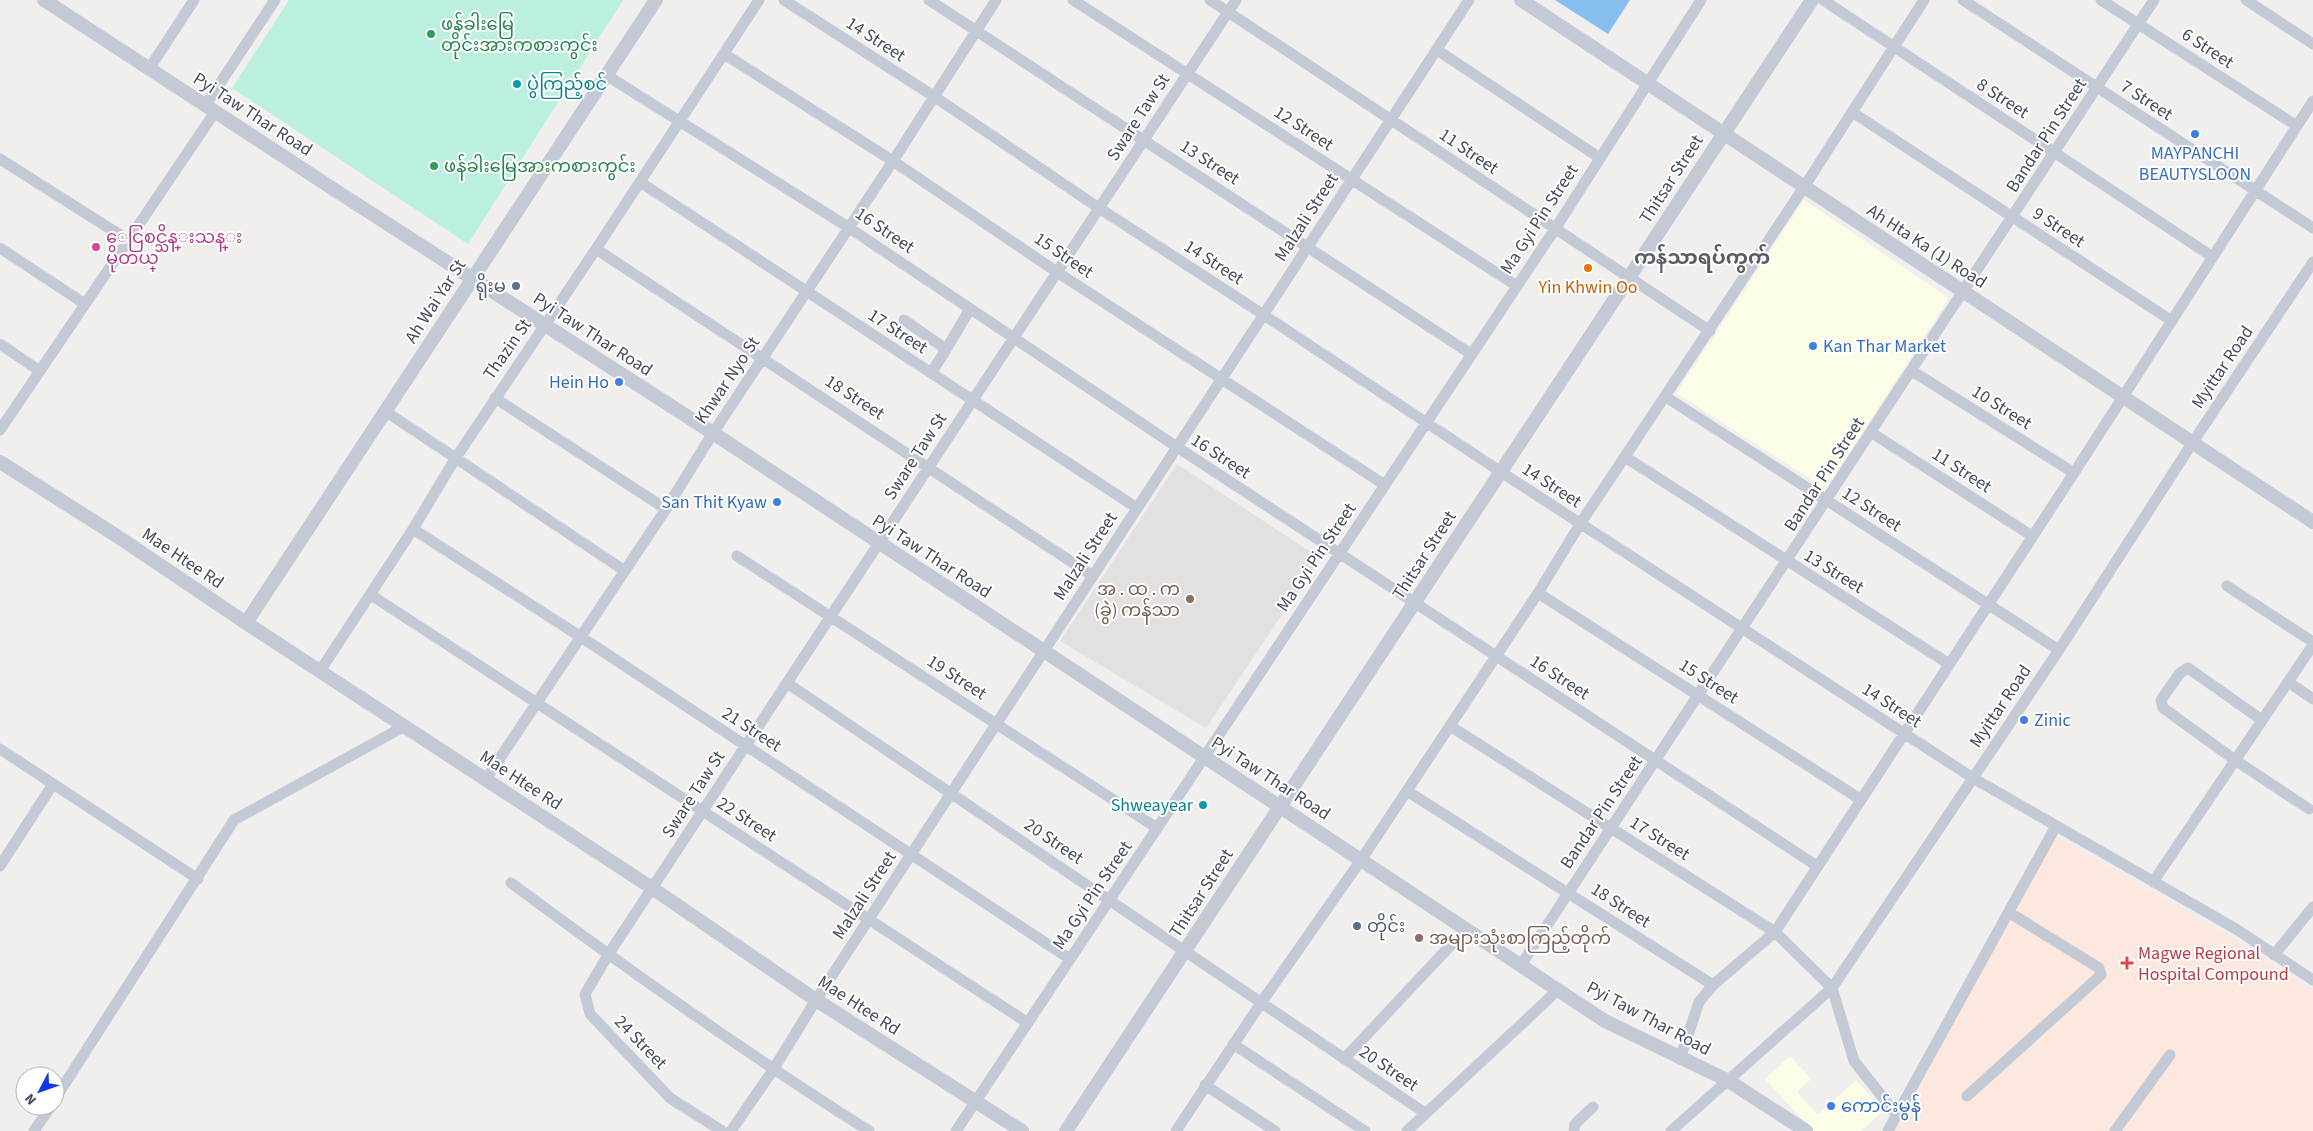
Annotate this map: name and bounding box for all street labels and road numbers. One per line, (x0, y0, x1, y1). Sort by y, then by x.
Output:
street label: 14 Street (841, 11, 910, 68)
street label: 6 Street (2177, 22, 2239, 75)
street label: Pyi Taw Thar Road (188, 66, 317, 162)
street label: Sware Taw St (1101, 69, 1176, 166)
street label: 8 Street (1972, 72, 2034, 125)
street label: Bandar Pin Street (2000, 73, 2093, 197)
street label: 7 Street (2116, 74, 2178, 127)
street label: 12 Street (1269, 100, 1338, 157)
street label: 11 Street (1434, 122, 1503, 180)
street label: Thitsar Street (1633, 130, 1709, 229)
street label: 13 Street (1175, 134, 1244, 191)
street label: Ma Gyi Pin Street (1494, 159, 1584, 279)
street label: Malzali Street (1268, 168, 1344, 266)
street label: Ah Hta Ka (1) Road (1862, 198, 1992, 295)
street label: 16 Street (850, 201, 919, 259)
street label: 9 Street (2028, 201, 2090, 254)
street label: 15 Street (1029, 226, 1098, 284)
street label: 14 Street (1179, 234, 1248, 291)
street label: Ah Wai Yar St (399, 254, 472, 348)
street label: Pyi Taw Thar Road (528, 286, 657, 382)
street label: 17 Street (863, 303, 932, 360)
street label: Thazin St (477, 314, 538, 385)
street label: Myittar Road (2186, 321, 2259, 414)
street label: Khwar Nyo St (689, 332, 766, 429)
street label: 18 Street (820, 369, 889, 426)
street label: 10 Street (1967, 379, 2037, 436)
street label: Sware Taw St (878, 408, 953, 505)
street label: Bandar Pin Street (1778, 412, 1871, 536)
street label: 16 Street (1186, 428, 1255, 485)
street label: 11 Street (1927, 442, 1996, 499)
street label: 14 Street (1517, 457, 1586, 514)
street label: 12 Street (1837, 481, 1906, 538)
street label: Ma Gyi Pin Street (1271, 498, 1362, 617)
street label: Thitsar Street (1386, 506, 1462, 605)
street label: Malzali Street (1047, 507, 1123, 605)
street label: Pyi Taw Thar Road (867, 508, 996, 604)
street label: Mae Htee Rd (137, 522, 229, 595)
street label: 13 Street (1799, 543, 1869, 600)
street label: 19 Street (922, 649, 991, 706)
street label: 16 Street (1525, 649, 1594, 706)
street label: 15 Street (1674, 653, 1743, 710)
street label: Myittar Road (1964, 660, 2037, 753)
street label: 14 Street (1857, 677, 1926, 734)
street label: 21 Street (717, 701, 786, 758)
street label: Pyi Taw Thar Road (1206, 730, 1335, 826)
street label: Mae Htee Rd (475, 744, 567, 816)
street label: Sware Taw St (656, 746, 731, 843)
street label: Bandar Pin Street (1554, 751, 1649, 874)
street label: 22 Street (712, 791, 781, 848)
street label: 17 Street (1625, 810, 1695, 867)
street label: 20 Street (1019, 812, 1088, 870)
street label: Ma Gyi Pin Street (1047, 836, 1138, 955)
street label: Thitsar Street (1163, 844, 1239, 943)
street label: Malzali Street (826, 846, 902, 944)
street label: 18 Street (1586, 877, 1655, 934)
street label: Mae Htee Rd (813, 969, 905, 1041)
street label: Pyi Taw Thar Road (1582, 975, 1715, 1062)
street label: 24 Street (609, 1010, 673, 1075)
street label: 20 Street (1354, 1039, 1423, 1097)

